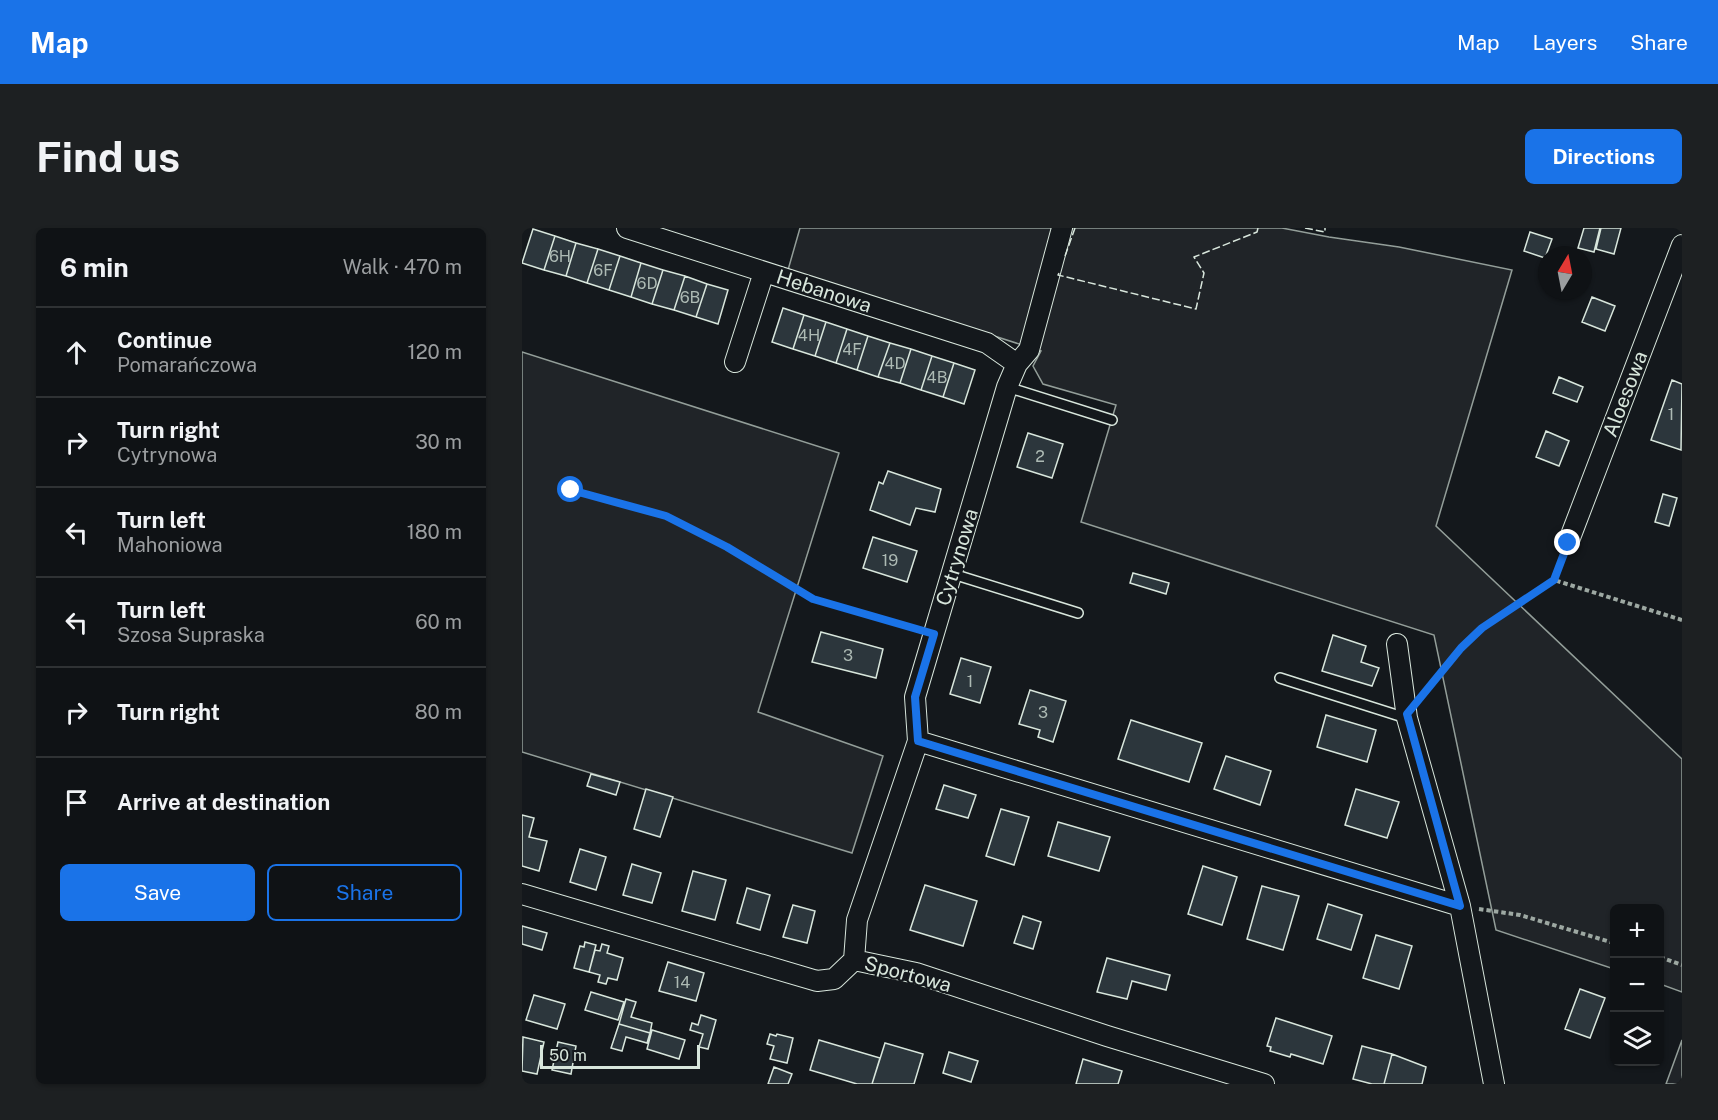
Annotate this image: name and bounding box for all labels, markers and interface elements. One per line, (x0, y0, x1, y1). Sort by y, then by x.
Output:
text: Map (30, 26, 89, 59)
text: Map (1457, 30, 1500, 55)
text: Layers (1533, 30, 1597, 55)
text: Share (1630, 30, 1688, 55)
button: Directions (1525, 129, 1682, 184)
text: Find us (36, 132, 180, 181)
north arrow (1538, 246, 1592, 300)
house number: 6H (549, 247, 571, 266)
text: 6 min (60, 252, 129, 283)
text: Walk · 470 m (343, 255, 462, 279)
house number: 6F (593, 261, 613, 280)
street label: Hebanowa (773, 264, 875, 318)
house number: 6D (636, 274, 658, 293)
house number: 6B (680, 288, 700, 307)
house number: 4H (798, 326, 820, 345)
text: Continue (117, 327, 212, 353)
icon: ahead (60, 336, 93, 369)
text: 120 m (408, 340, 462, 364)
house number: 4F (842, 340, 862, 359)
street label: Aloesowa (1598, 348, 1652, 440)
text: Pomarańczowa (117, 353, 257, 377)
house number: 4D (884, 354, 906, 373)
house number: 4B (927, 368, 947, 387)
house number: 1 (1668, 405, 1674, 424)
text: Turn right (117, 417, 220, 443)
icon: right (60, 426, 93, 459)
text: 30 m (415, 430, 462, 454)
text: Cytrynowa (117, 443, 217, 467)
house number: 2 (1035, 447, 1045, 466)
route start (557, 476, 583, 502)
street label: Cytrynowa (931, 506, 983, 608)
text: Turn left (117, 507, 206, 533)
icon: left (60, 516, 93, 549)
text: 180 m (407, 520, 462, 544)
route end (1554, 529, 1580, 555)
text: Mahoniowa (117, 533, 223, 557)
house number: 19 (882, 551, 898, 570)
text: Turn left (117, 597, 206, 623)
icon: left (60, 606, 93, 639)
text: 60 m (415, 610, 462, 634)
text: Szosa Supraska (117, 623, 265, 647)
house number: 3 (843, 646, 853, 665)
house number: 1 (967, 672, 973, 691)
icon: right (60, 696, 93, 729)
text: Turn right (117, 699, 220, 725)
text: 80 m (415, 700, 462, 724)
house number: 3 (1038, 703, 1048, 722)
icon: arrive (60, 786, 93, 819)
text: Arrive at destination (117, 789, 330, 815)
button: Save (60, 864, 255, 921)
button: Share (267, 864, 462, 921)
map controls (1610, 904, 1664, 1066)
button: + (1610, 904, 1664, 958)
street label: Sportowa (862, 951, 954, 997)
button: − (1610, 958, 1664, 1012)
house number: 14 (674, 973, 690, 992)
button: layers (1610, 1012, 1664, 1066)
scale bar (540, 1042, 700, 1070)
text: 50 m (549, 1046, 587, 1065)

